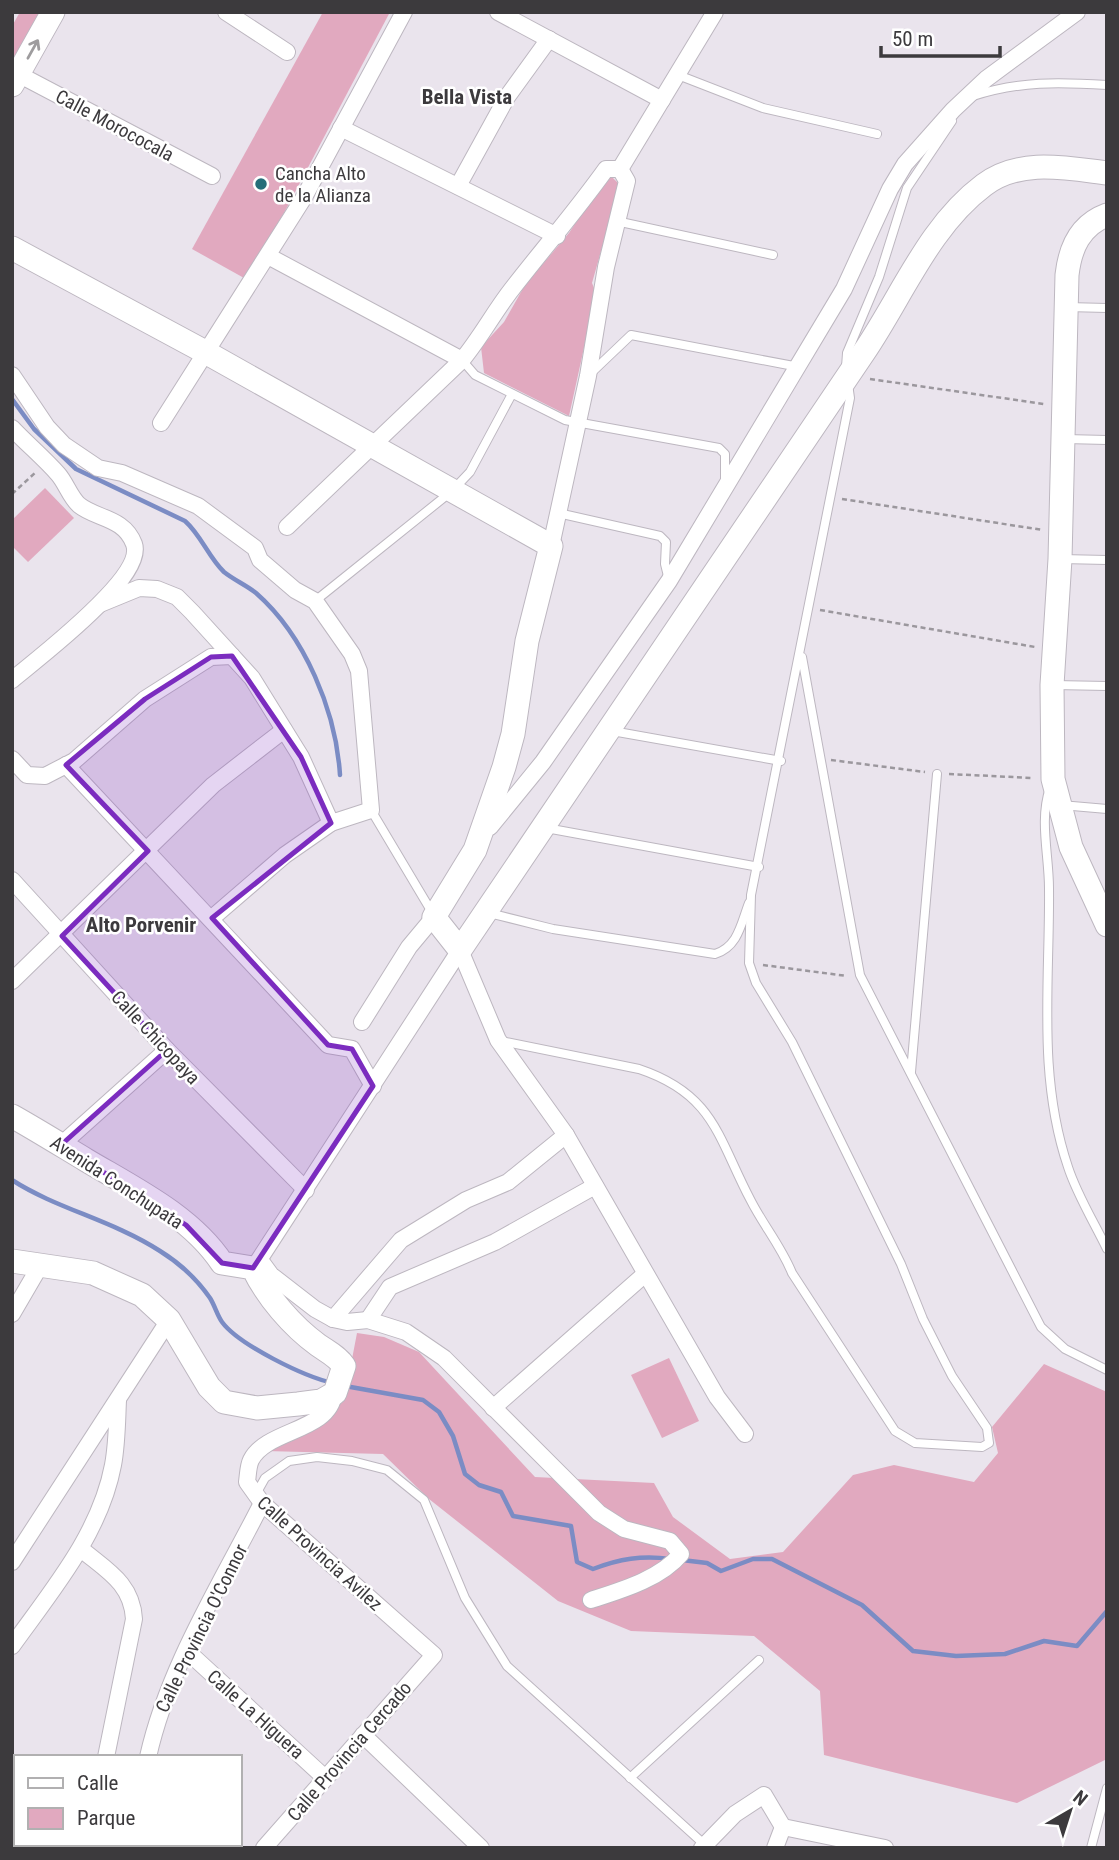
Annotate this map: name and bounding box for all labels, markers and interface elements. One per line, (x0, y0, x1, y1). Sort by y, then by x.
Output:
scale bar (881, 14, 1000, 58)
text: 50 m (892, 27, 933, 51)
one-way arrow (26, 39, 40, 59)
street label: Calle Morococala (52, 85, 178, 166)
district label: Bella Vista (422, 85, 512, 109)
place label: Cancha Alto de la Alianza (275, 162, 371, 207)
marker: Cancha Alto de la Alianza (253, 176, 269, 192)
district label: Alto Porvenir (86, 913, 196, 937)
street label: Calle Chicopaya (106, 986, 205, 1089)
street label: Avenida Conchupata (46, 1131, 187, 1234)
street label: Calle Provincia Avilez (252, 1491, 387, 1616)
street label: Calle Provincia O'Connor (151, 1540, 252, 1716)
street label: Calle La Higuera (202, 1665, 309, 1764)
street label: Calle Provincia Cercado (282, 1677, 416, 1826)
legend (14, 1755, 242, 1846)
text: Calle (77, 1771, 119, 1795)
north arrow (1035, 1776, 1105, 1846)
text: N (1069, 1786, 1092, 1811)
text: Parque (77, 1806, 135, 1830)

